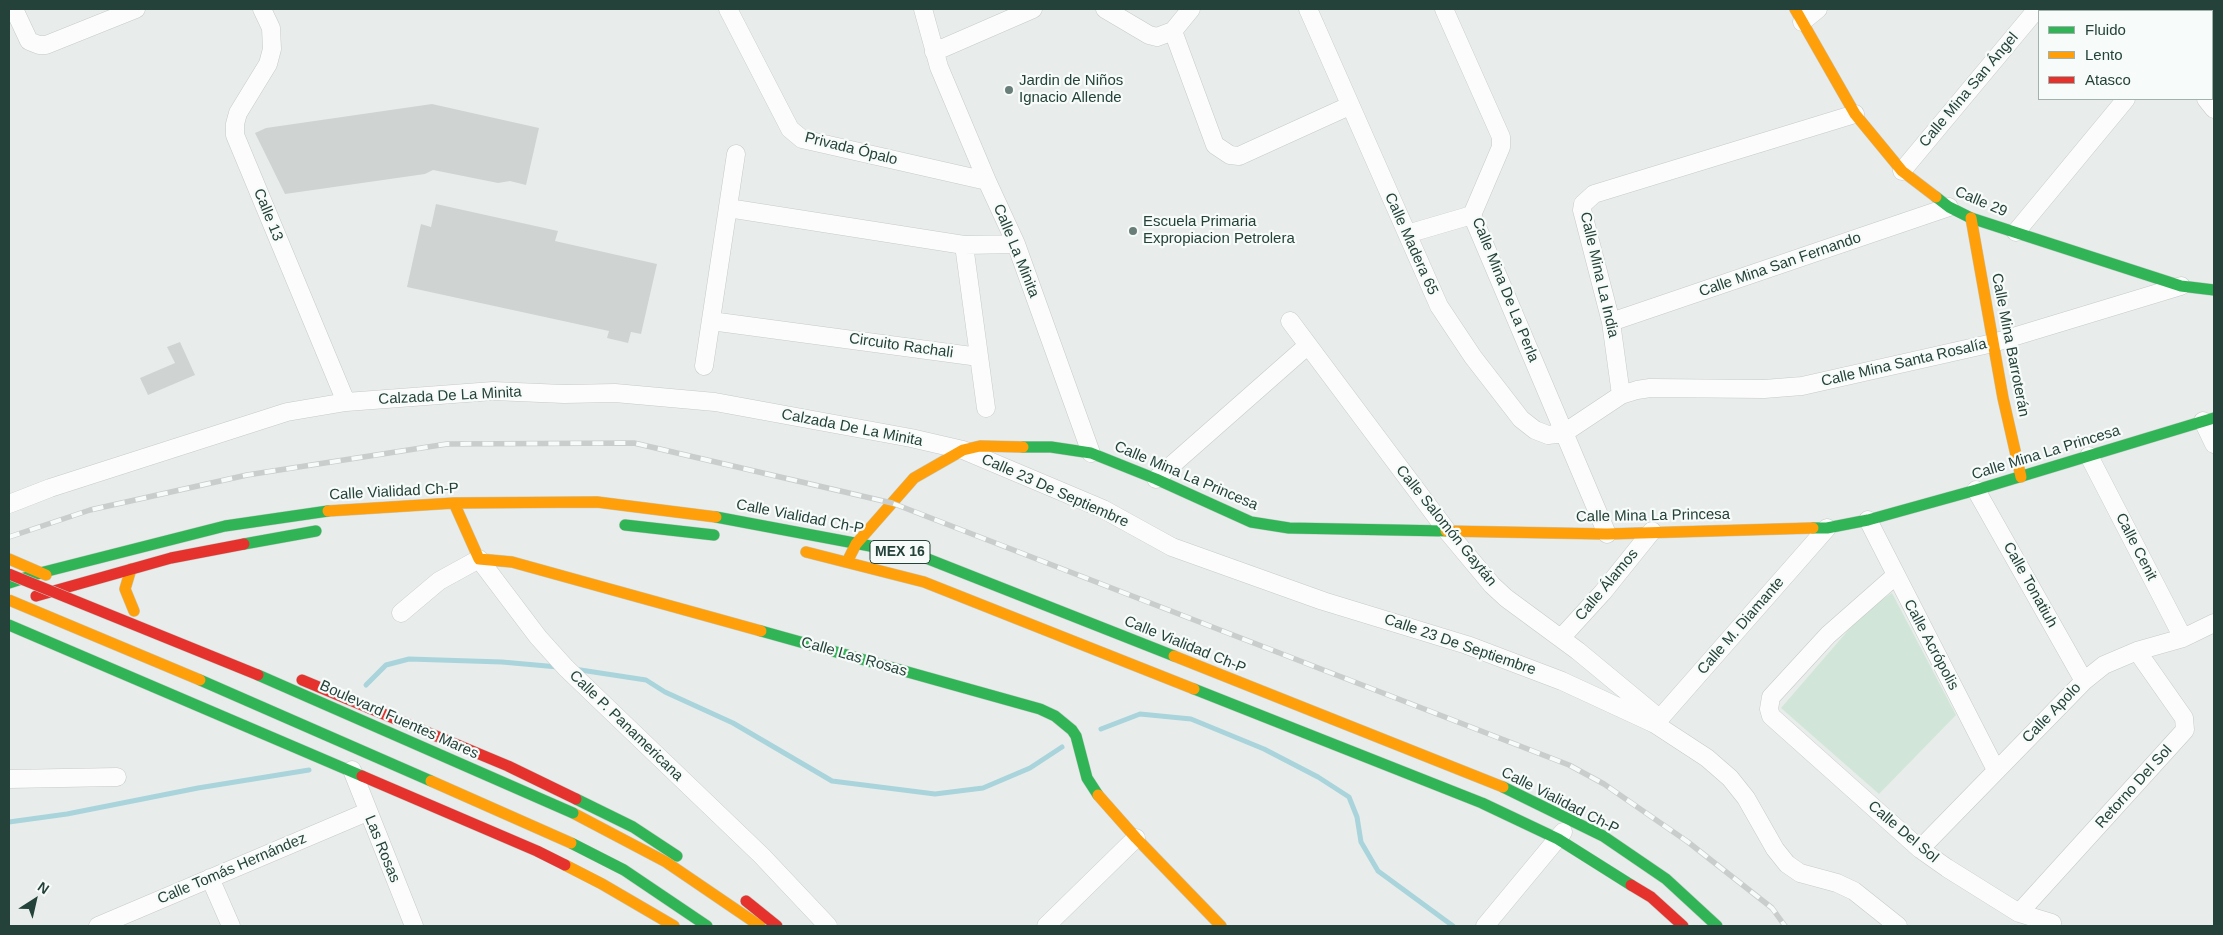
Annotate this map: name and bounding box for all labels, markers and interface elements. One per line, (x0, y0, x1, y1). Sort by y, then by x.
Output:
legend (2038, 10, 2213, 100)
text: Fluido (2085, 21, 2126, 38)
street label: Calle Mina San Ángel (1916, 29, 2022, 151)
text: Lento (2085, 46, 2123, 63)
text: Atasco (2085, 71, 2131, 88)
place label: Jardin de Niños Ignacio Allende (1019, 72, 1123, 107)
marker: Jardin de Niños Ignacio Allende (1003, 84, 1015, 96)
street label: Privada Ópalo (803, 129, 899, 169)
street label: Calle 29 (1952, 183, 2010, 221)
street label: Calle 13 (249, 186, 287, 244)
street label: Calle Madera 65 (1380, 190, 1442, 298)
street label: Calle La Minita (989, 202, 1043, 300)
street label: Calle Mina La India (1576, 210, 1622, 340)
place label: Escuela Primaria Expropiacion Petrolera (1143, 213, 1295, 248)
street label: Calle Mina De La Perla (1468, 215, 1542, 365)
marker: Escuela Primaria Expropiacion Petrolera (1127, 225, 1139, 237)
street label: Calle Mina San Fernando (1697, 229, 1863, 301)
street label: Calle Mina Barroterán (1987, 272, 2033, 418)
street label: Circuito Rachali (848, 330, 954, 362)
street label: Calle Mina Santa Rosalía (1820, 335, 1988, 391)
street label: Calzada De La Minita (378, 383, 522, 409)
street label: Calzada De La Minita (780, 405, 924, 451)
street label: Calle Mina La Princesa (1970, 422, 2122, 484)
street label: Calle Mina La Princesa (1111, 438, 1261, 514)
street label: Calle 23 De Septiembre (979, 450, 1131, 532)
street label: Calle Salomón Gaytán (1392, 462, 1500, 590)
street label: Calle Vialidad Ch-P (329, 480, 459, 504)
street label: Calle Vialidad Ch-P (735, 496, 865, 538)
street label: Calle Mina La Princesa (1576, 506, 1730, 526)
street label: Calle Cenit (2111, 510, 2161, 584)
street label: Calle Tonatiuh (1999, 539, 2061, 631)
road number: MEX 16 (870, 540, 930, 564)
street label: Calle Álamos (1572, 545, 1642, 625)
street label: Calle M. Diamante (1694, 574, 1788, 678)
street label: Calle Acrópolis (1900, 597, 1962, 693)
street label: Calle 23 De Septiembre (1382, 611, 1538, 679)
street label: Calle Vialidad Ch-P (1121, 612, 1249, 678)
street label: Calle Las Rosas (799, 633, 909, 681)
street label: Calle P. Panamericana (565, 667, 687, 785)
street label: Boulevard Fuentes Mares (317, 677, 481, 763)
street label: Calle Apolo (2019, 679, 2085, 747)
street label: Retorno Del Sol (2092, 742, 2176, 832)
street label: Calle Vialidad Ch-P (1498, 764, 1622, 838)
street label: Calle Del Sol (1864, 797, 1942, 867)
street label: Las Rosas (360, 813, 404, 885)
street label: Calle Tomás Hernández (155, 829, 309, 909)
north arrow (10, 875, 60, 925)
text: N (35, 878, 52, 897)

